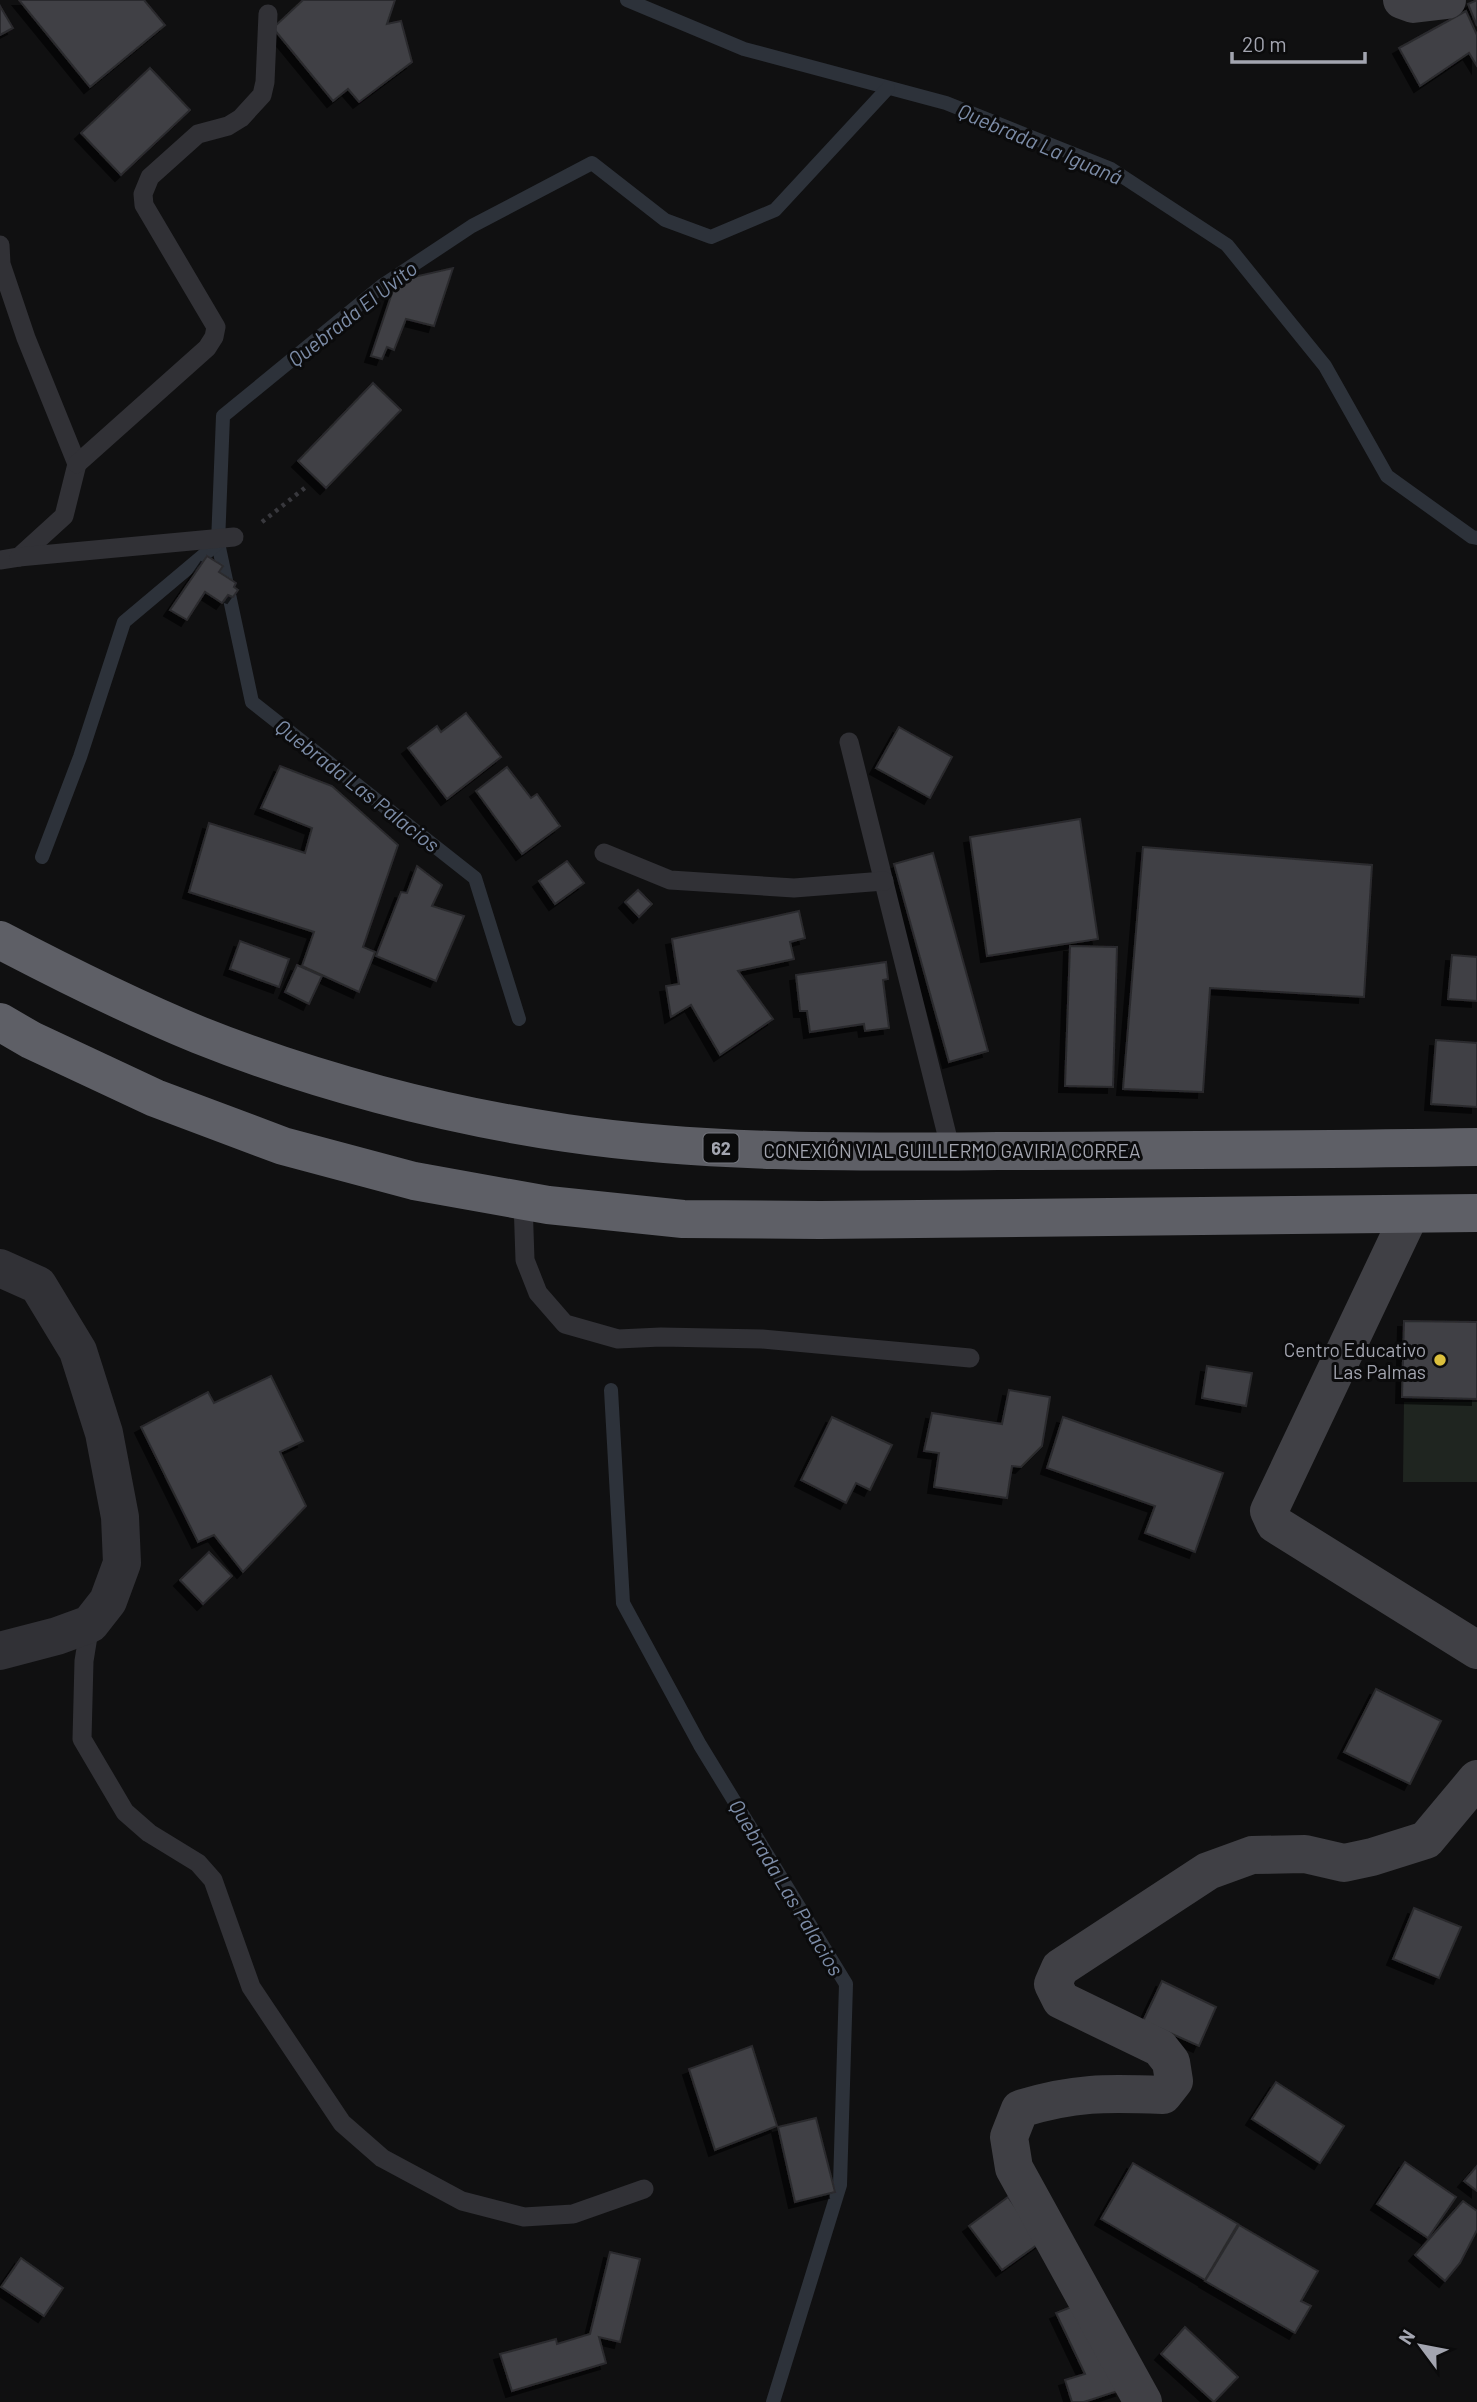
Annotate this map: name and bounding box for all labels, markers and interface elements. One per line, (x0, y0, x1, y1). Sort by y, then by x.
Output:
scale bar (1232, 21, 1365, 65)
text: 20 m (1242, 31, 1287, 56)
water label: Quebrada La Iguaná (954, 97, 1126, 189)
water label: Quebrada El Uvito (283, 255, 421, 371)
water label: Quebrada Las Palacios (271, 713, 445, 857)
road number: 62 (704, 1134, 738, 1162)
street label: CONEXIÓN VIAL GUILLERMO GAVIRIA CORREA (764, 1139, 1140, 1162)
place label: Centro Educativo Las Palmas (1284, 1338, 1426, 1383)
marker: Centro Educativo Las Palmas (1432, 1352, 1448, 1368)
water label: Quebrada Las Palacios (724, 1794, 850, 1980)
north arrow (1386, 2311, 1456, 2381)
text: N (1393, 2325, 1419, 2348)

